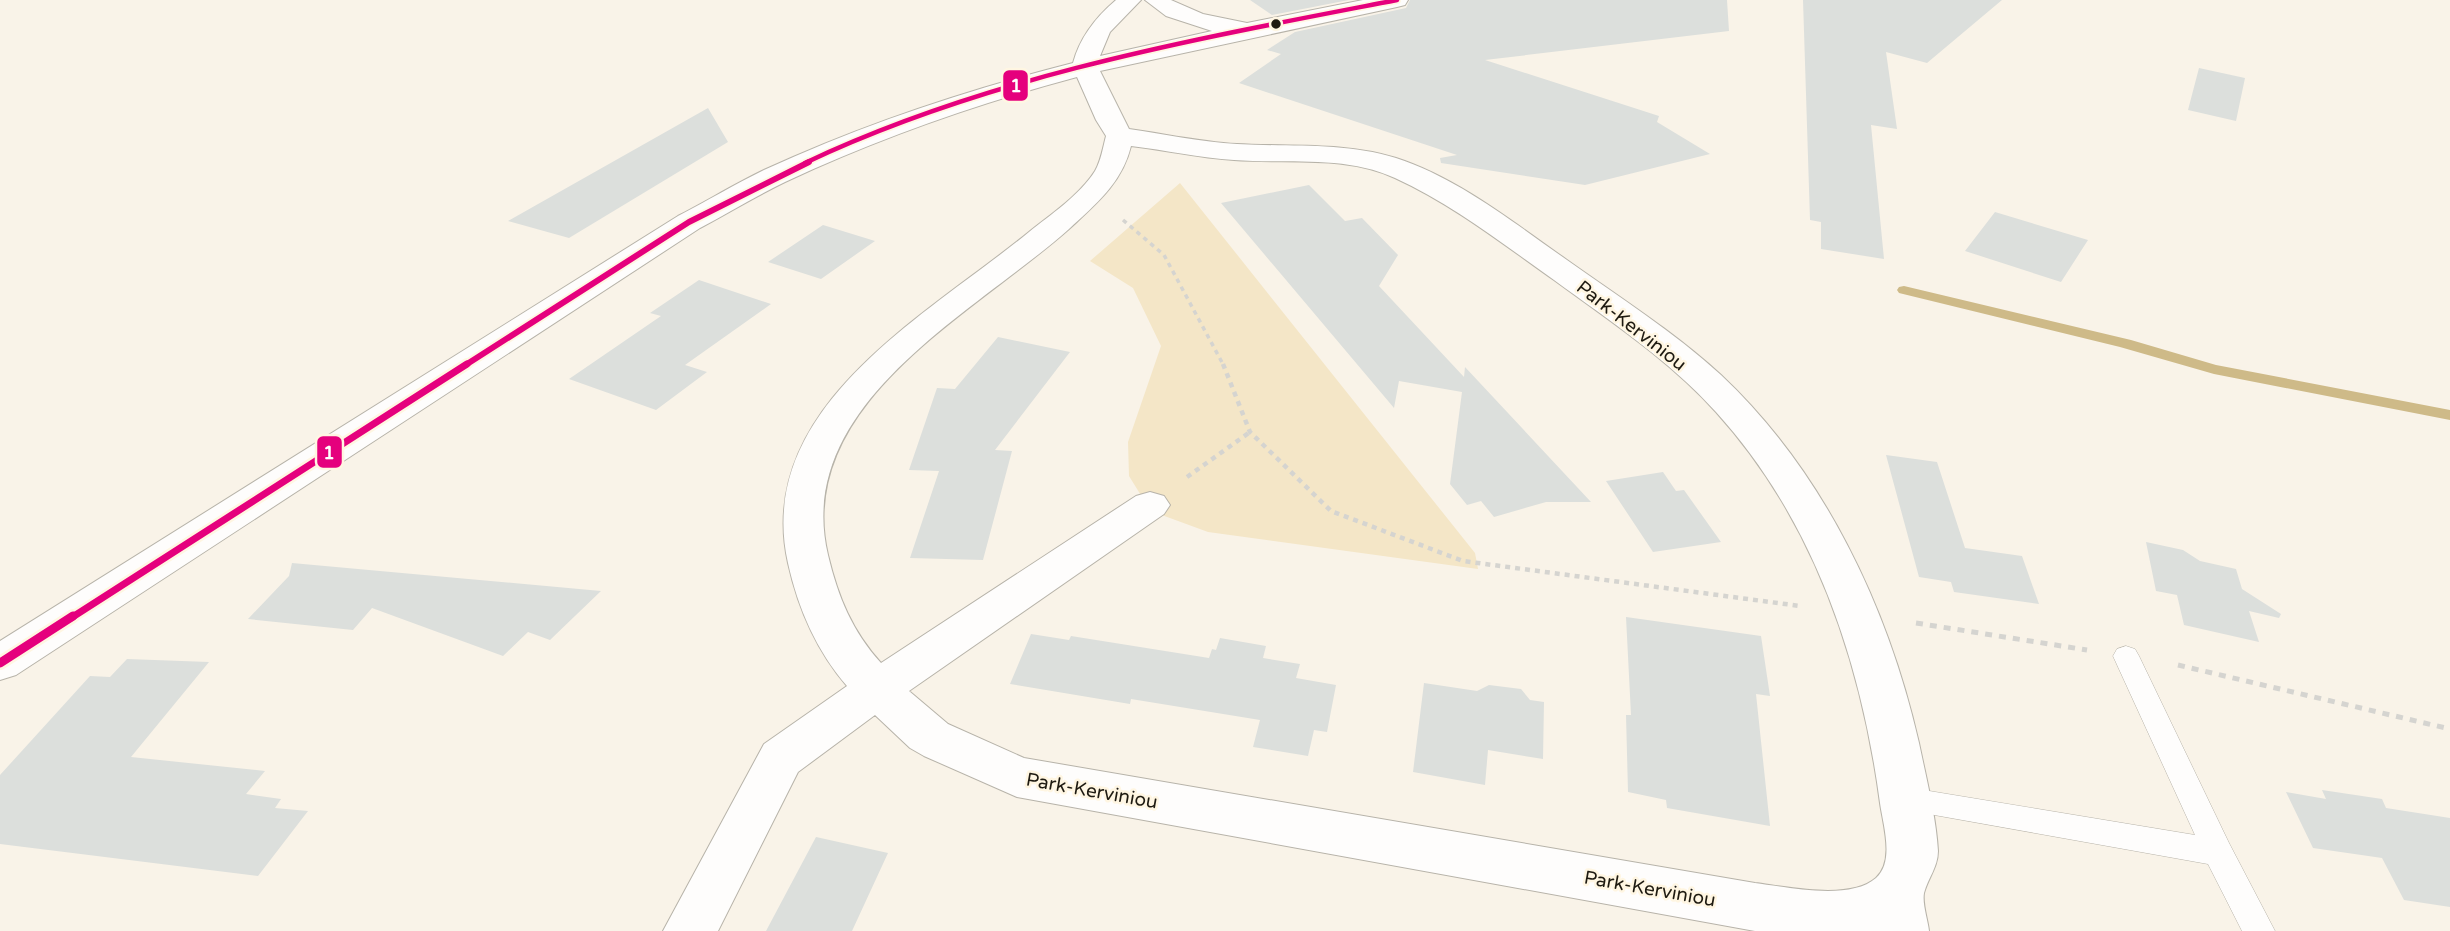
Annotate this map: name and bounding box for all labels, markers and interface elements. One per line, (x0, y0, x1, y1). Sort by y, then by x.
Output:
unlabelled marker (1269, 17, 1283, 31)
line badge: 1 (1002, 69, 1029, 102)
text: 1 (1010, 75, 1022, 97)
street label: Park-Kerviniou (1572, 276, 1691, 375)
line badge: 1 (316, 435, 343, 469)
text: 1 (323, 442, 335, 464)
street label: Park-Kerviniou (1024, 769, 1159, 813)
street label: Park-Kerviniou (1582, 867, 1717, 911)

